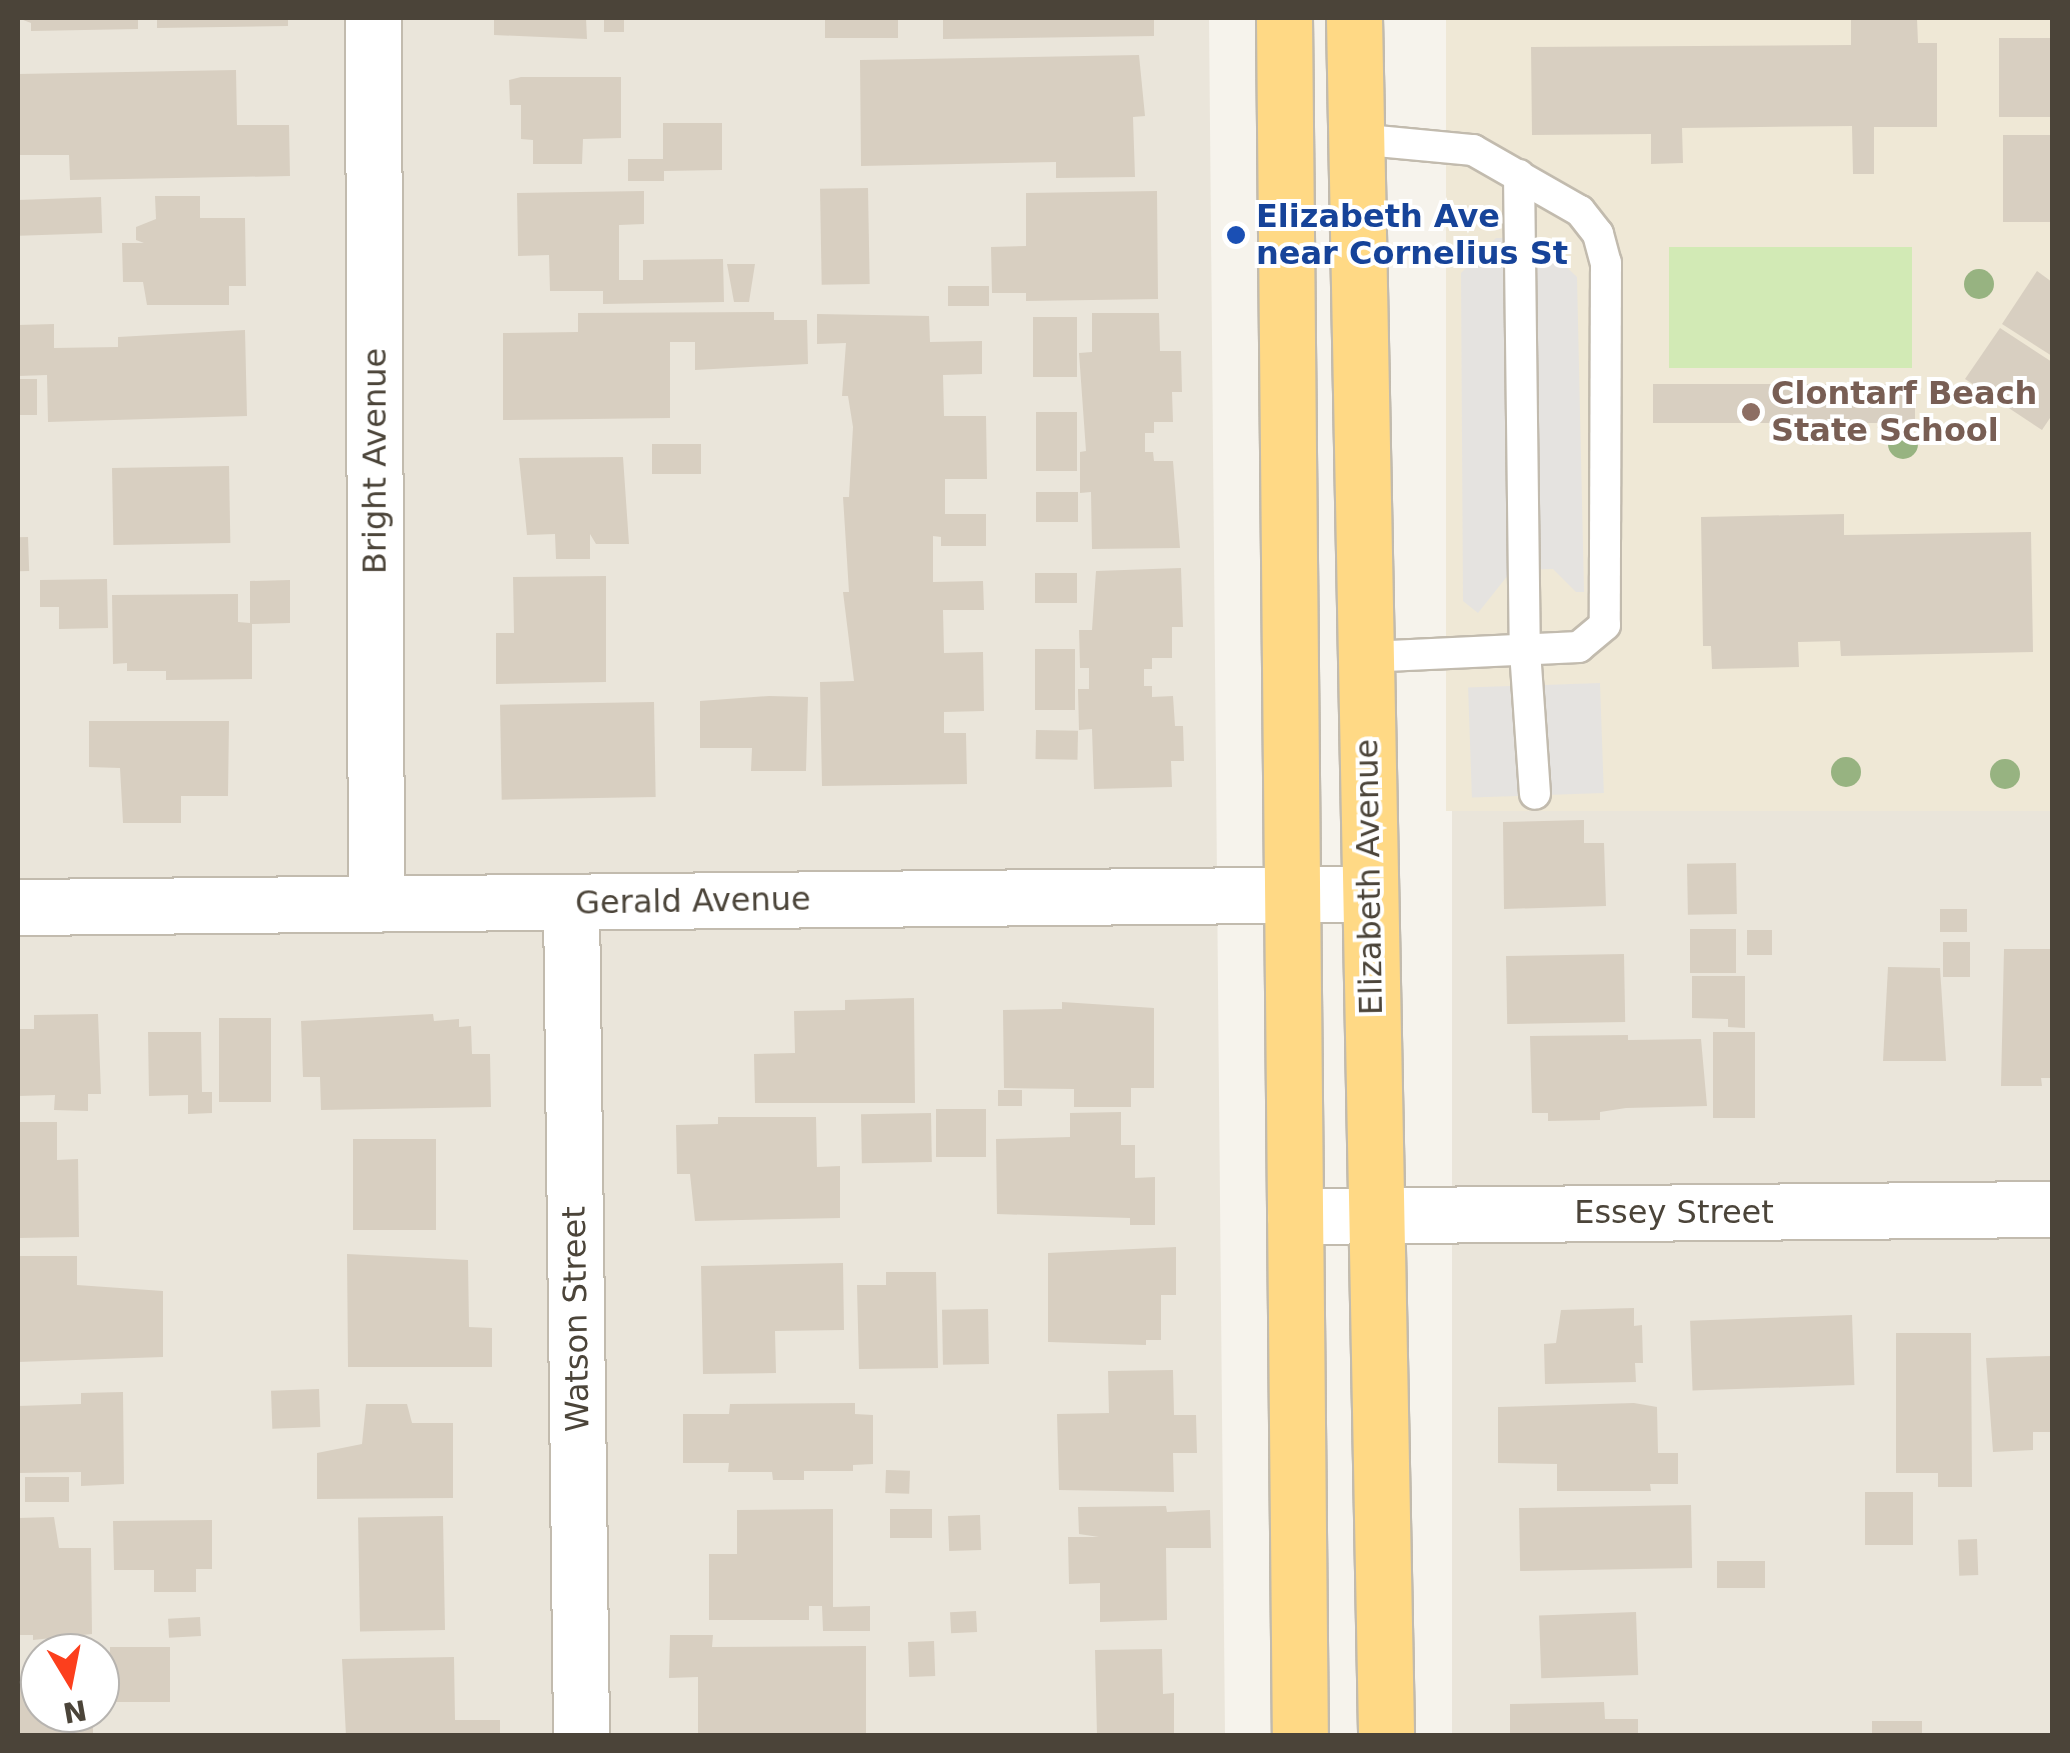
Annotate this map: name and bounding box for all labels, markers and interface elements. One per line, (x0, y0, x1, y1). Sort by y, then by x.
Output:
place label: Elizabeth Ave near Cornelius St (1256, 198, 1568, 273)
marker: Elizabeth Ave near Cornelius St (1225, 224, 1247, 246)
street label: Bright Avenue (356, 348, 394, 574)
place label: Clontarf Beach State School (1771, 375, 2037, 450)
marker: Clontarf Beach State School (1740, 401, 1762, 423)
street label: Elizabeth Avenue (1347, 739, 1391, 1015)
street label: Gerald Avenue (575, 880, 811, 922)
street label: Essey Street (1574, 1193, 1774, 1231)
street label: Watson Street (555, 1206, 597, 1432)
north arrow (20, 1633, 120, 1733)
text: N (61, 1693, 89, 1729)

